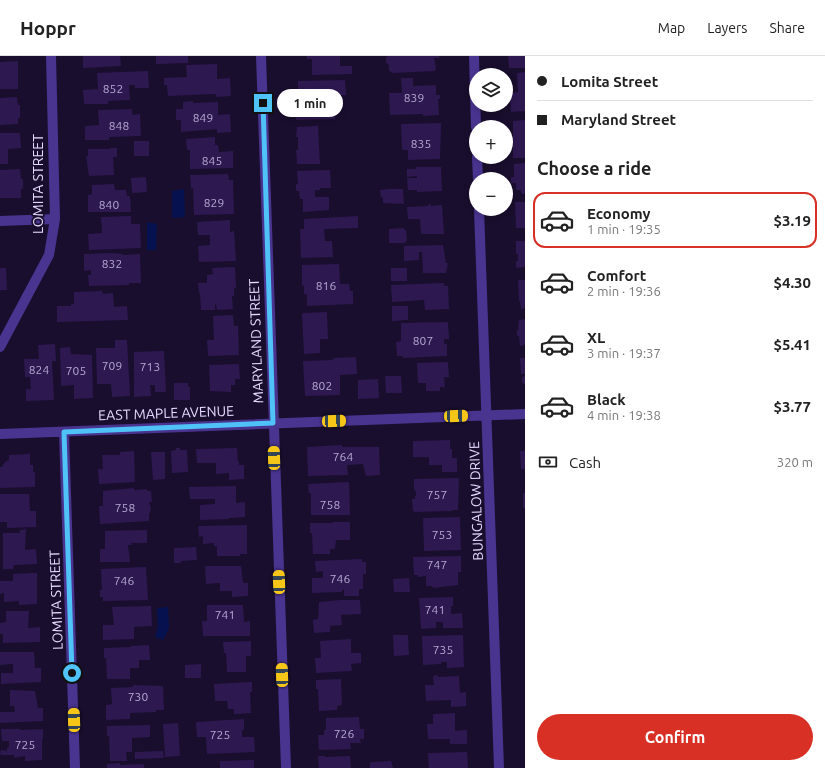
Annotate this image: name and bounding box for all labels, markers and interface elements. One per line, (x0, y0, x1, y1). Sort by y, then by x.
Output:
text: Hoppr (20, 17, 76, 39)
text: Map (658, 20, 685, 36)
text: Layers (707, 20, 747, 36)
text: Share (769, 20, 805, 36)
map controls (469, 68, 513, 216)
button: layers (469, 68, 513, 112)
text: Lomita Street (561, 73, 658, 90)
house number: 852 (103, 82, 123, 95)
callout: 1 min (277, 89, 343, 117)
house number: 839 (404, 91, 424, 104)
route end (254, 94, 272, 112)
text: 1 min (294, 96, 326, 110)
house number: 849 (193, 111, 213, 124)
text: Maryland Street (561, 111, 676, 128)
house number: 848 (109, 119, 129, 132)
button: + (469, 120, 513, 164)
street label: LOMITA STREET (30, 134, 46, 234)
house number: 835 (411, 137, 431, 150)
house number: 845 (202, 154, 222, 167)
text: Choose a ride (537, 158, 651, 178)
button: − (469, 172, 513, 216)
house number: 829 (204, 196, 224, 209)
house number: 840 (99, 198, 119, 211)
icon: car (539, 202, 575, 238)
text: Economy (587, 205, 651, 222)
text: $3.19 (773, 212, 811, 229)
text: 1 min · 19:35 (587, 222, 661, 236)
house number: 832 (102, 257, 122, 270)
icon: car (539, 264, 575, 300)
text: Comfort (587, 267, 646, 284)
text: $4.30 (773, 274, 811, 291)
street label: MARYLAND STREET (246, 278, 266, 404)
house number: 816 (316, 279, 336, 292)
text: 2 min · 19:36 (587, 284, 661, 298)
icon: car (539, 326, 575, 362)
text: XL (587, 329, 605, 346)
house number: 807 (413, 334, 433, 347)
text: $5.41 (773, 336, 811, 353)
text: 3 min · 19:37 (587, 346, 661, 360)
house number: 709 (102, 359, 122, 372)
house number: 713 (140, 360, 160, 373)
house number: 824 (29, 363, 49, 376)
house number: 705 (66, 364, 86, 377)
house number: 802 (312, 379, 332, 392)
icon: car (539, 388, 575, 424)
text: Black (587, 391, 626, 408)
text: $3.77 (773, 398, 811, 415)
street label: EAST MAPLE AVENUE (98, 403, 234, 423)
text: 4 min · 19:38 (587, 408, 661, 422)
car (444, 410, 468, 422)
car (322, 415, 346, 427)
street label: BUNGALOW DRIVE (466, 441, 486, 561)
car (268, 446, 280, 470)
house number: 764 (333, 450, 353, 463)
icon: cash (537, 451, 559, 473)
text: Cash (569, 454, 601, 471)
text: 320 m (777, 455, 813, 469)
house number: 757 (427, 488, 447, 501)
house number: 758 (320, 498, 340, 511)
house number: 758 (115, 501, 135, 514)
house number: 753 (432, 528, 452, 541)
street label: LOMITA STREET (46, 550, 66, 650)
house number: 747 (427, 558, 447, 571)
car (273, 570, 285, 594)
house number: 746 (330, 572, 350, 585)
house number: 746 (114, 574, 134, 587)
house number: 741 (425, 603, 445, 616)
house number: 741 (215, 608, 235, 621)
house number: 735 (433, 643, 453, 656)
car (276, 663, 288, 687)
route start (63, 664, 81, 682)
house number: 730 (128, 690, 148, 703)
car (68, 708, 80, 732)
button: Confirm (537, 714, 813, 760)
house number: 726 (334, 727, 354, 740)
house number: 725 (210, 728, 230, 741)
house number: 725 (15, 738, 35, 751)

